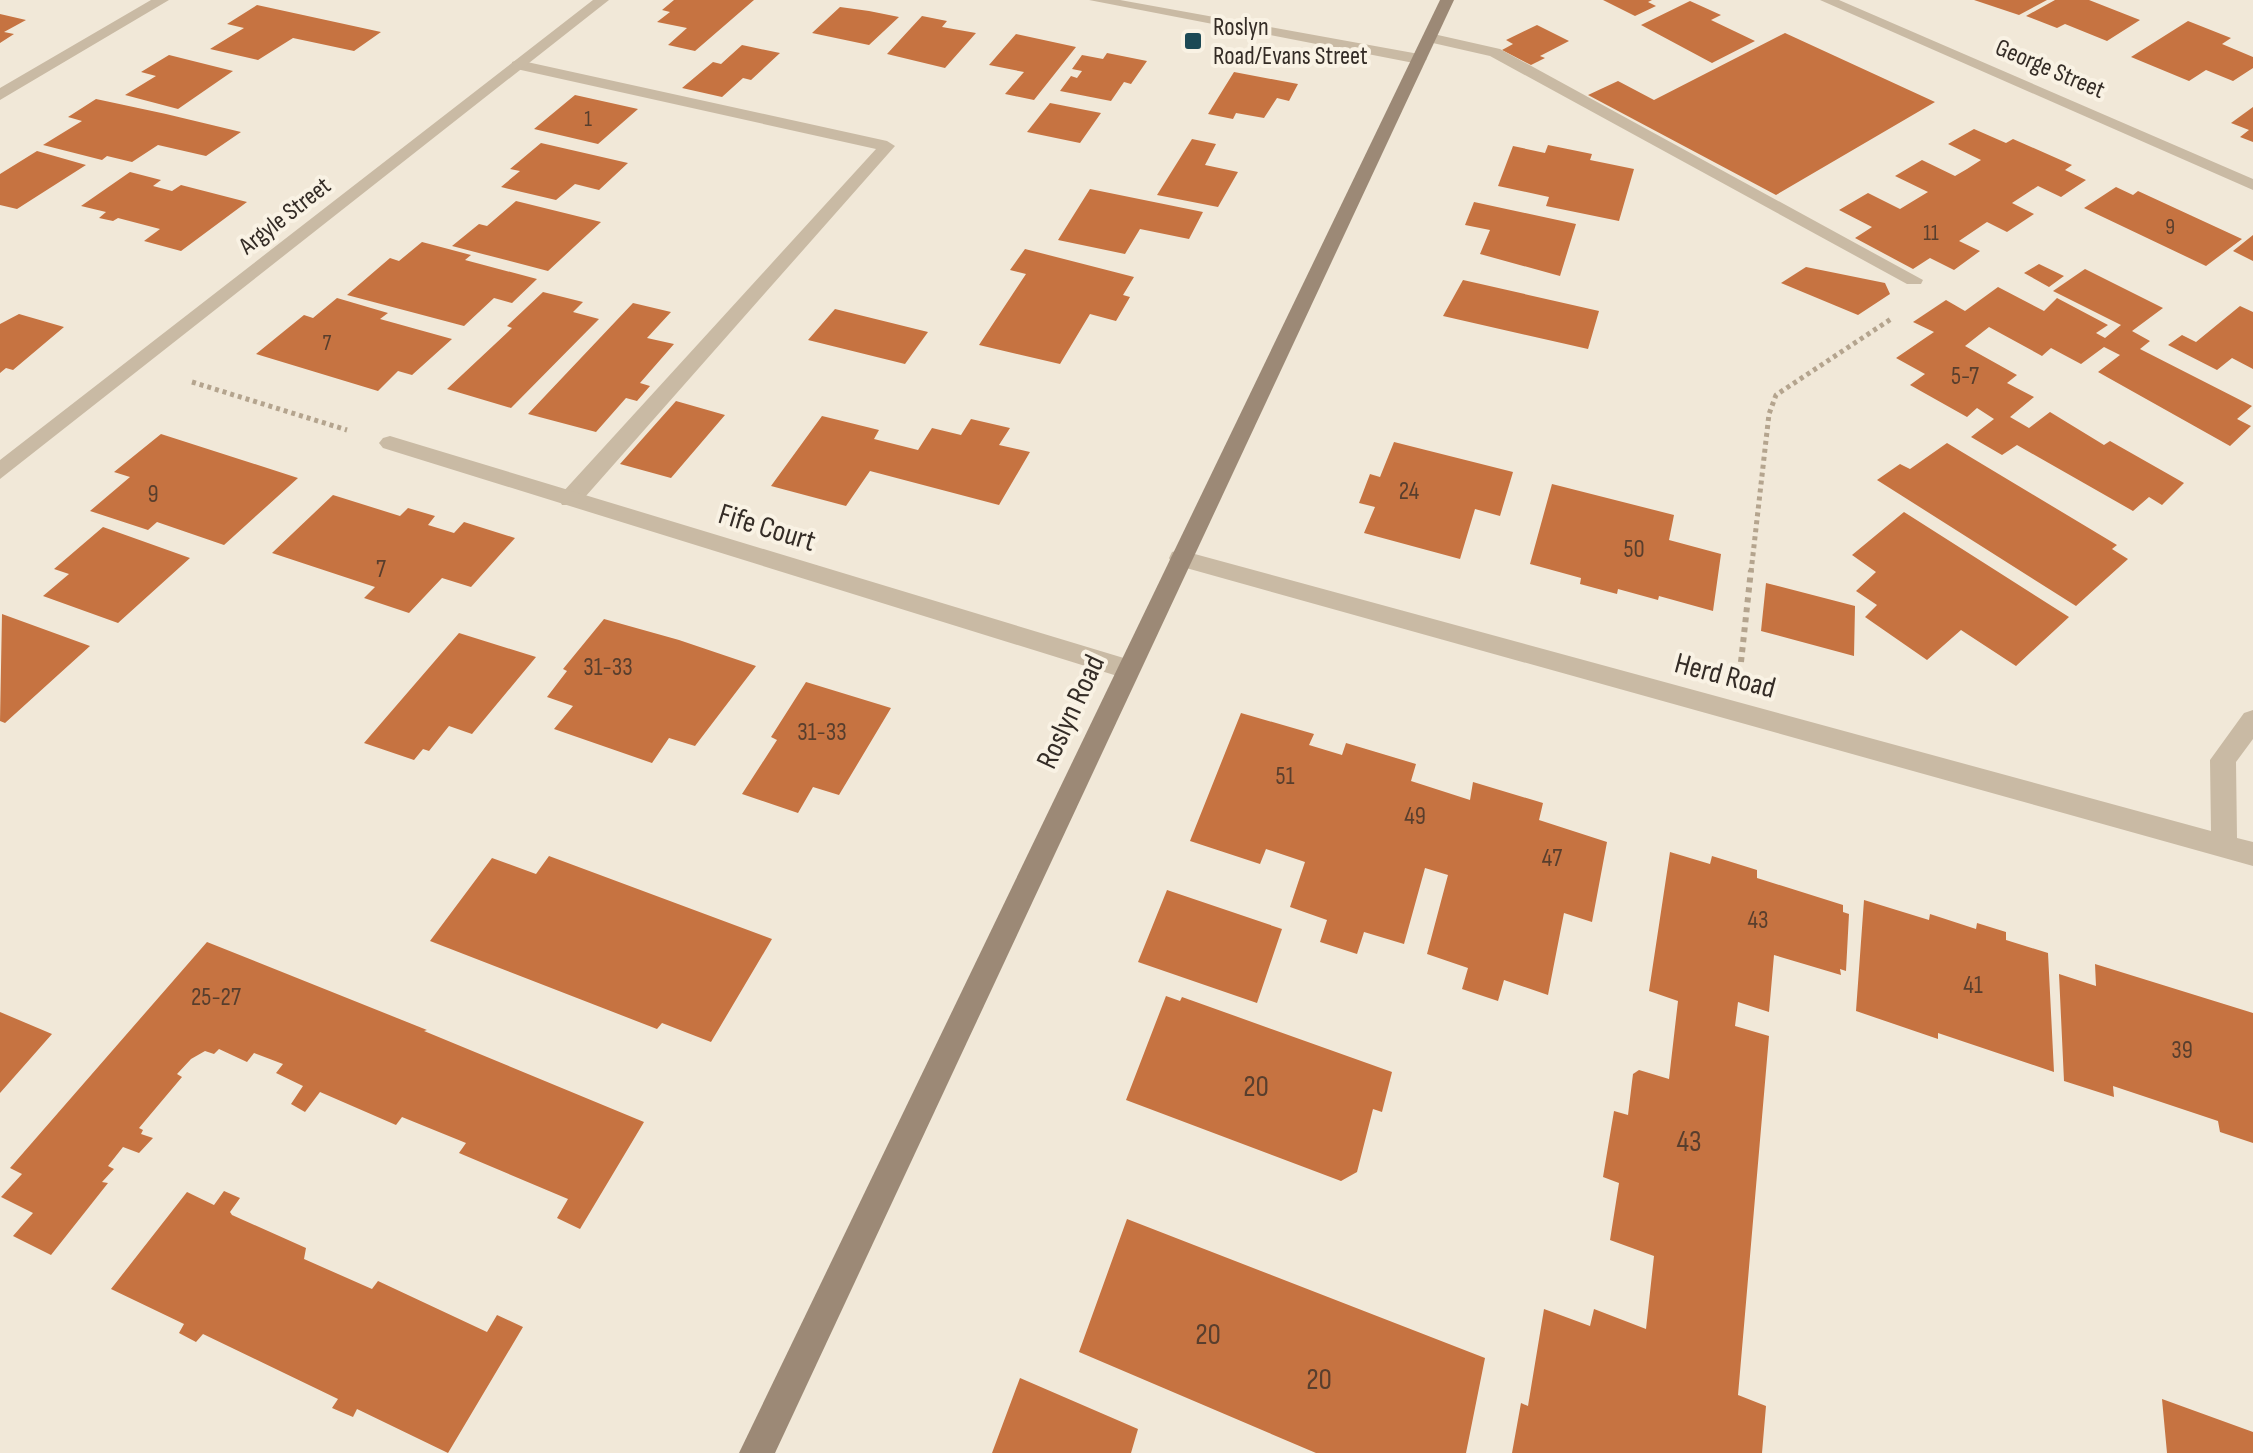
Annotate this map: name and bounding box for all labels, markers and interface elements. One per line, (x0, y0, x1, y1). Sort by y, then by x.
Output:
place label: Roslyn Road/Evans Street (1213, 12, 1368, 72)
marker: Roslyn Road/Evans Street (1182, 30, 1204, 52)
street label: George Street (1991, 32, 2109, 106)
house number: 1 (584, 106, 592, 133)
street label: Argyle Street (232, 170, 337, 262)
house number: 9 (2165, 214, 2175, 241)
house number: 11 (1923, 220, 1939, 247)
house number: 7 (323, 330, 332, 357)
house number: 5-7 (1951, 361, 1979, 392)
house number: 24 (1399, 476, 1419, 507)
house number: 9 (147, 479, 159, 510)
street label: Fife Court (714, 496, 820, 560)
house number: 50 (1623, 534, 1645, 565)
house number: 7 (376, 554, 386, 585)
street label: Herd Road (1671, 645, 1779, 707)
street label: Roslyn Road (1029, 649, 1113, 775)
house number: 31-33 (583, 652, 633, 683)
house number: 31-33 (797, 717, 847, 748)
house number: 51 (1276, 761, 1295, 792)
house number: 49 (1404, 801, 1426, 832)
house number: 47 (1542, 843, 1562, 874)
house number: 43 (1747, 905, 1769, 936)
house number: 41 (1963, 970, 1983, 1001)
house number: 25-27 (191, 982, 241, 1013)
house number: 39 (2171, 1035, 2193, 1066)
house number: 20 (1243, 1069, 1269, 1105)
house number: 43 (1676, 1124, 1702, 1160)
house number: 20 (1195, 1317, 1221, 1353)
house number: 20 (1306, 1362, 1332, 1398)

